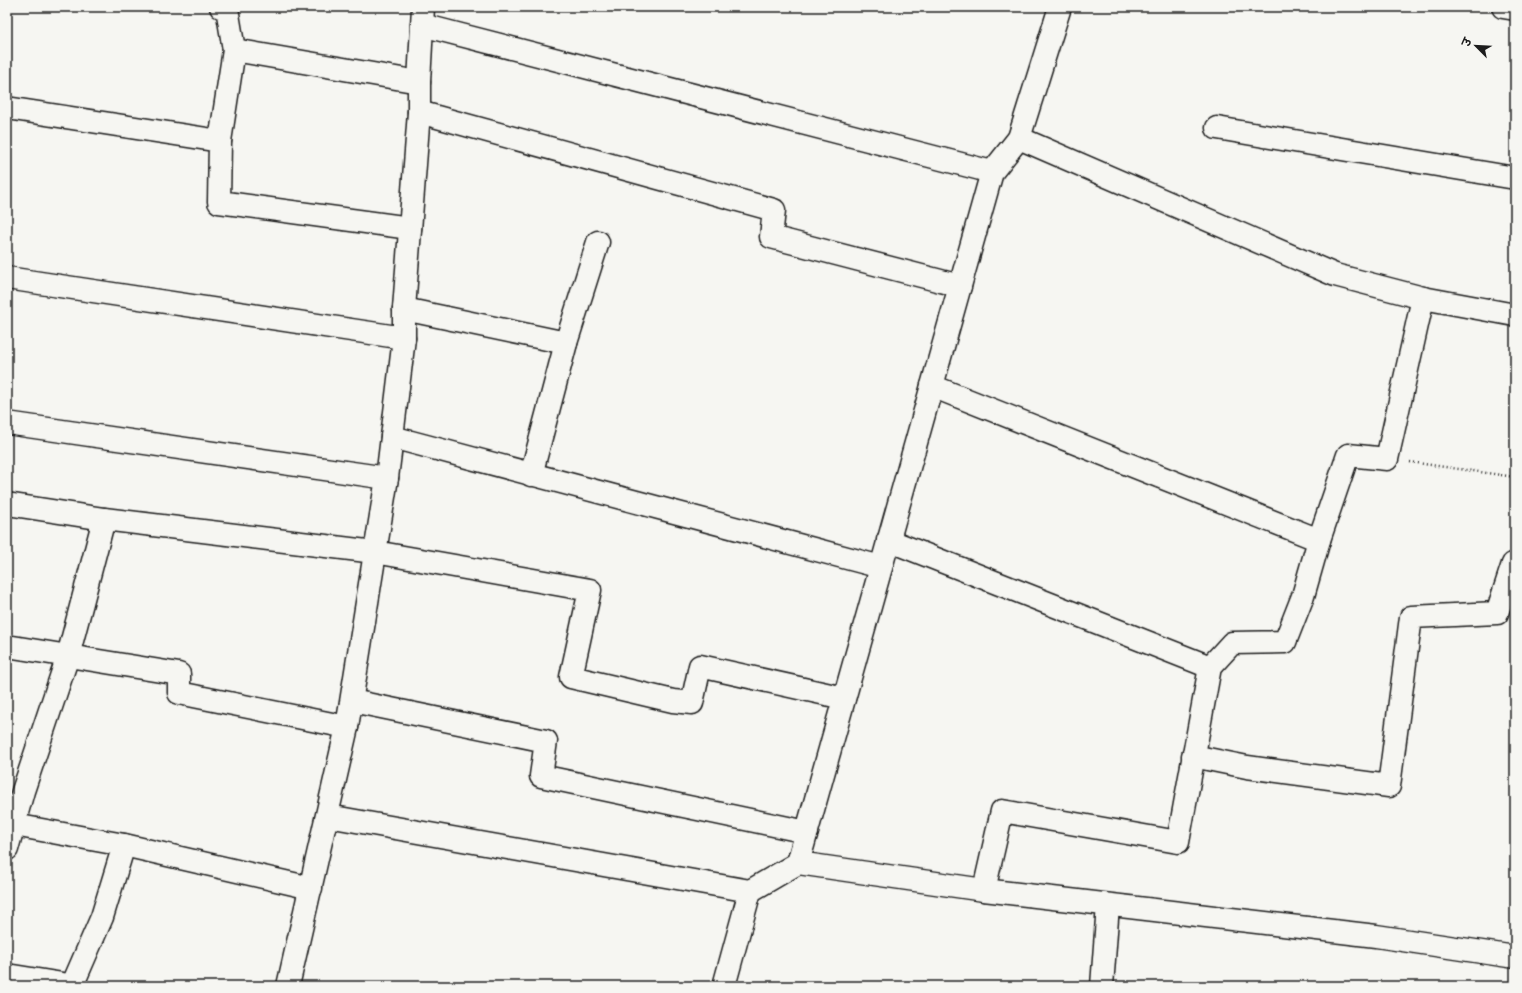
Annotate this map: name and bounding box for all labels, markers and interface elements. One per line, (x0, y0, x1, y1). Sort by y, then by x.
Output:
north arrow (1456, 26, 1496, 66)
text: उ (1459, 34, 1475, 49)

